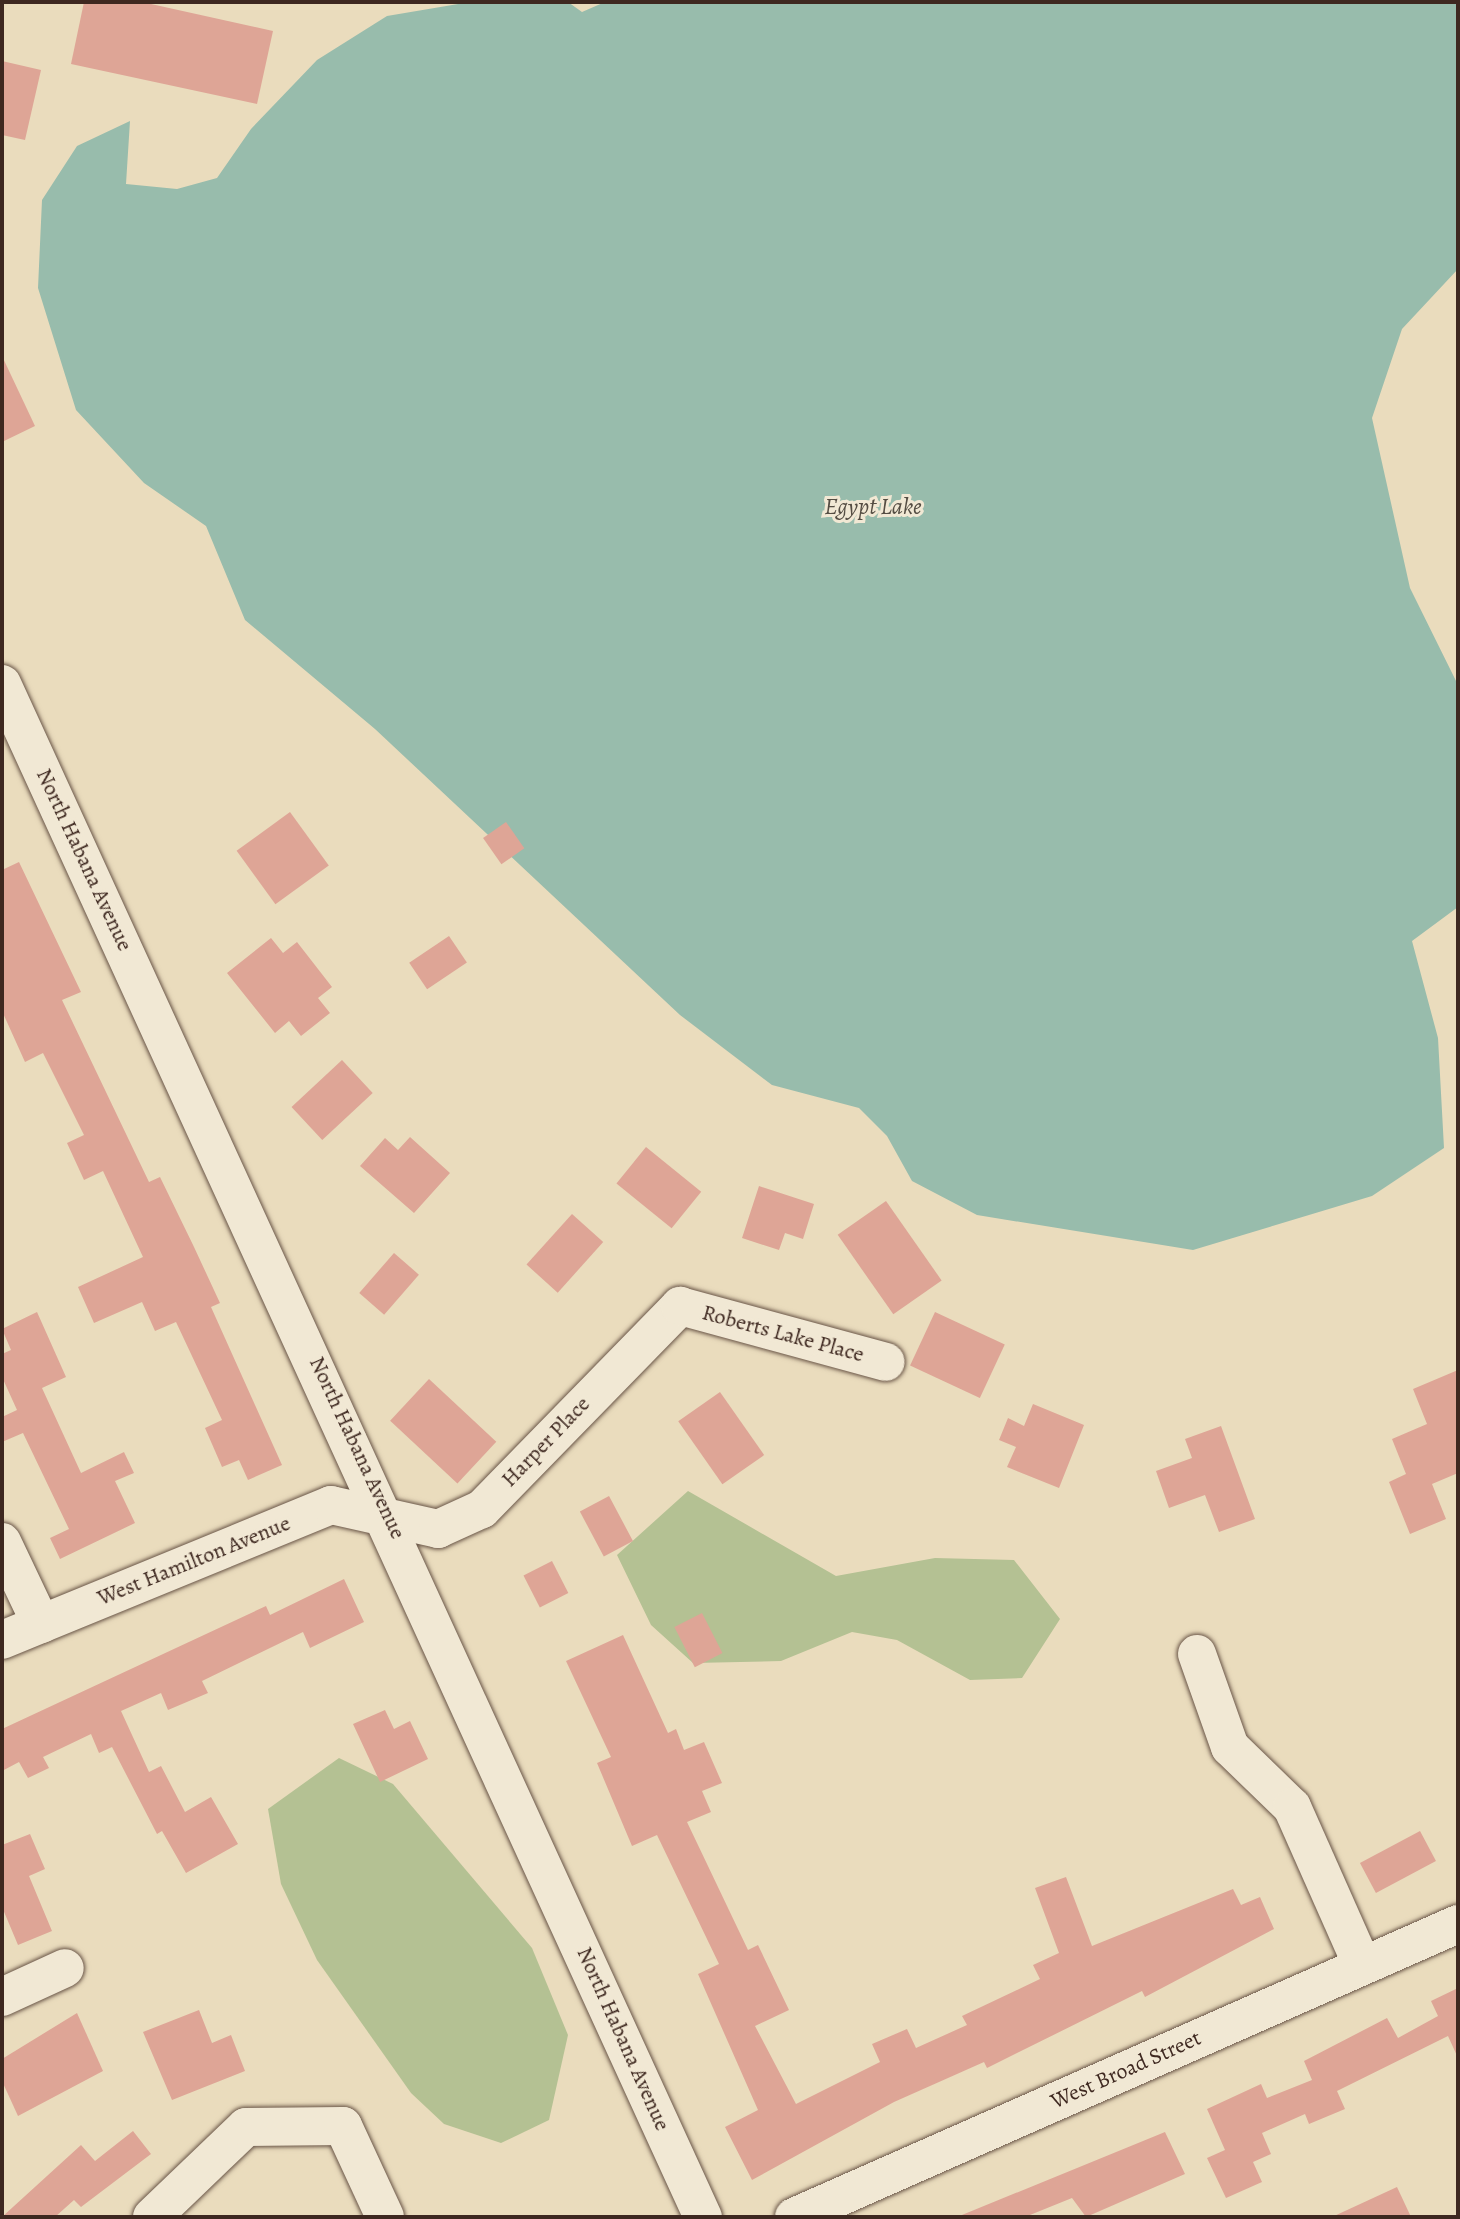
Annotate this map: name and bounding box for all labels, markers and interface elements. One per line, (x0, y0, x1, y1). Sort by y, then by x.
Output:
water label: Egypt Lake (824, 493, 922, 521)
street label: North Habana Avenue (30, 765, 138, 955)
street label: Roberts Lake Place (699, 1300, 867, 1368)
street label: North Habana Avenue (303, 1353, 411, 1543)
street label: Harper Place (496, 1391, 596, 1493)
street label: West Hamilton Avenue (94, 1510, 294, 1612)
street label: North Habana Avenue (571, 1943, 675, 2135)
street label: West Broad Street (1047, 2025, 1205, 2115)

